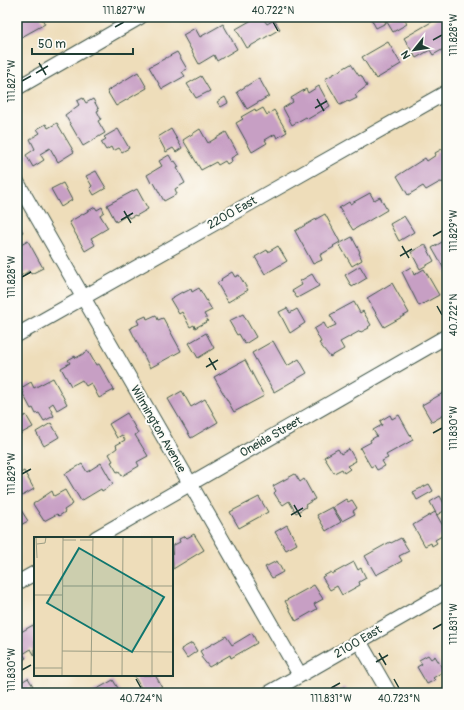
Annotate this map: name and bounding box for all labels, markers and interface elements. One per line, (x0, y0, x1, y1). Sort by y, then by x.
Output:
text: 111.827°W (103, 5, 146, 17)
text: 40.722°N (252, 5, 294, 17)
text: 111.828°W (448, 13, 460, 56)
scale bar (32, 30, 133, 56)
north arrow (394, 30, 434, 70)
text: 50 m (38, 37, 66, 52)
text: N (398, 48, 413, 61)
text: 111.827°W (6, 59, 18, 102)
street label: 2200 East (205, 193, 260, 233)
text: 111.829°W (448, 209, 460, 252)
text: 111.828°W (6, 255, 18, 298)
text: 40.722°N (448, 294, 460, 336)
street label: Wilmington Avenue (127, 383, 189, 475)
text: 111.830°W (448, 405, 460, 450)
street label: Oneida Street (237, 413, 305, 461)
text: 111.829°W (6, 452, 18, 495)
inset map (34, 537, 173, 676)
text: 111.831°W (448, 603, 460, 645)
street label: 2100 East (332, 622, 385, 662)
text: 111.830°W (6, 647, 18, 692)
text: 40.724°N (120, 693, 163, 705)
text: 111.831°W (310, 693, 352, 705)
text: 40.723°N (378, 693, 420, 705)

